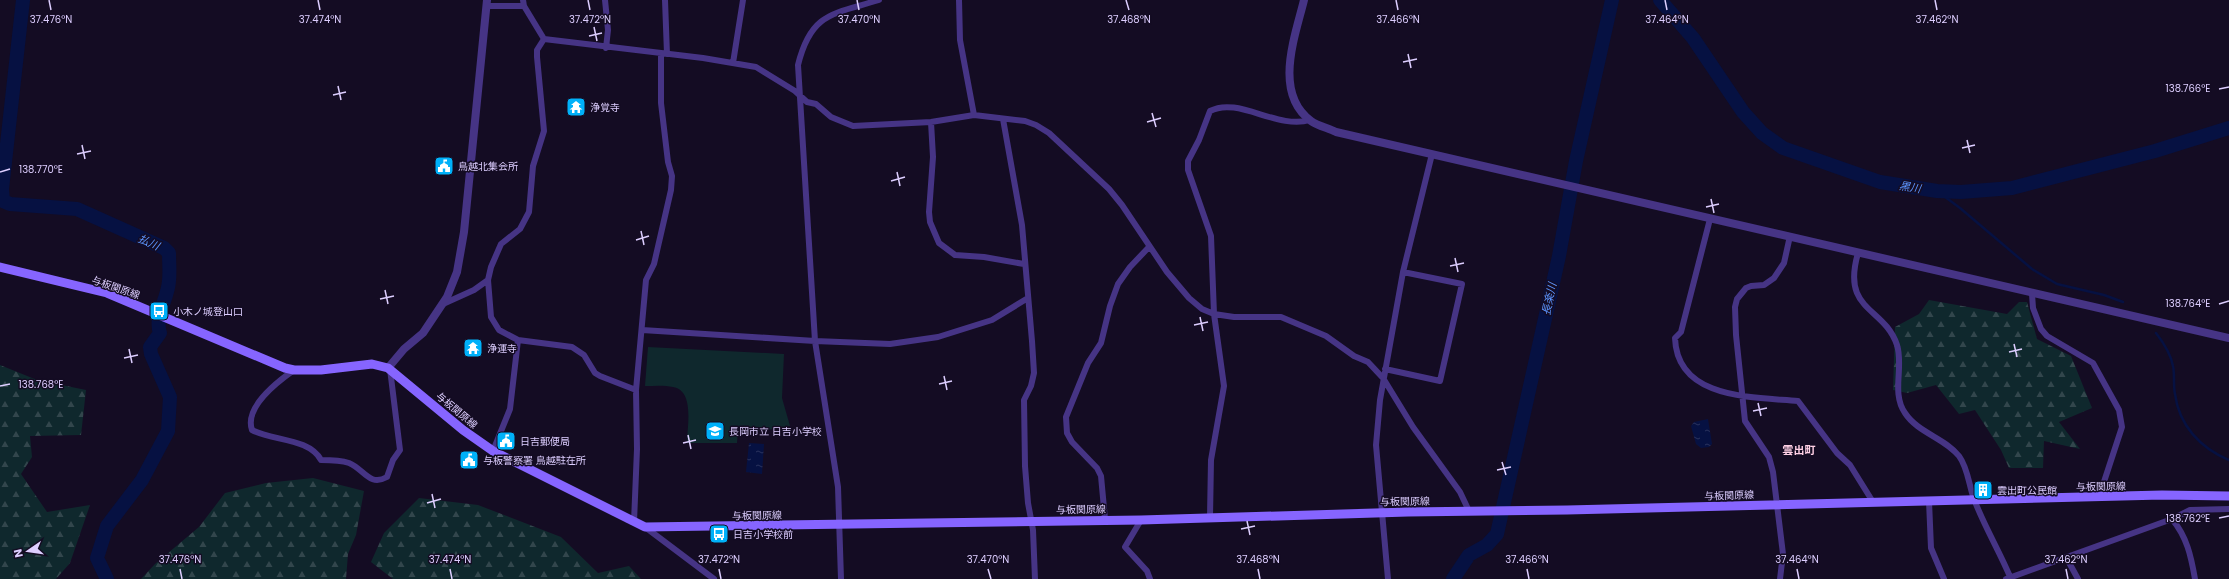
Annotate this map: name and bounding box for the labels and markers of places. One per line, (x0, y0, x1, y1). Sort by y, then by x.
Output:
temple icon: 浄覚寺 (565, 96, 587, 118)
place label: 浄覚寺 (590, 100, 620, 115)
public building icon: 鳥越北集会所 (433, 155, 455, 177)
place label: 鳥越北集会所 (458, 159, 518, 174)
bus stop icon: 小木ノ城登山口 (148, 300, 170, 322)
place label: 小木ノ城登山口 (173, 304, 243, 319)
temple icon: 浄運寺 (462, 337, 484, 359)
place label: 浄運寺 (487, 341, 517, 356)
school or university icon: 長岡市立 日吉小学校 (704, 420, 726, 442)
place label: 長岡市立 日吉小学校 (729, 424, 822, 439)
public building icon: 日吉郵便局 (495, 430, 517, 452)
place label: 日吉郵便局 (520, 434, 570, 449)
public building icon: 与板警察署 鳥越駐在所 (458, 449, 480, 471)
place label: 与板警察署 鳥越駐在所 (483, 453, 586, 468)
building icon: 雲出町公民館 (1972, 479, 1994, 501)
place label: 雲出町公民館 (1997, 483, 2057, 498)
bus stop icon: 日吉小学校前 (708, 523, 730, 545)
place label: 日吉小学校前 (733, 527, 793, 542)

